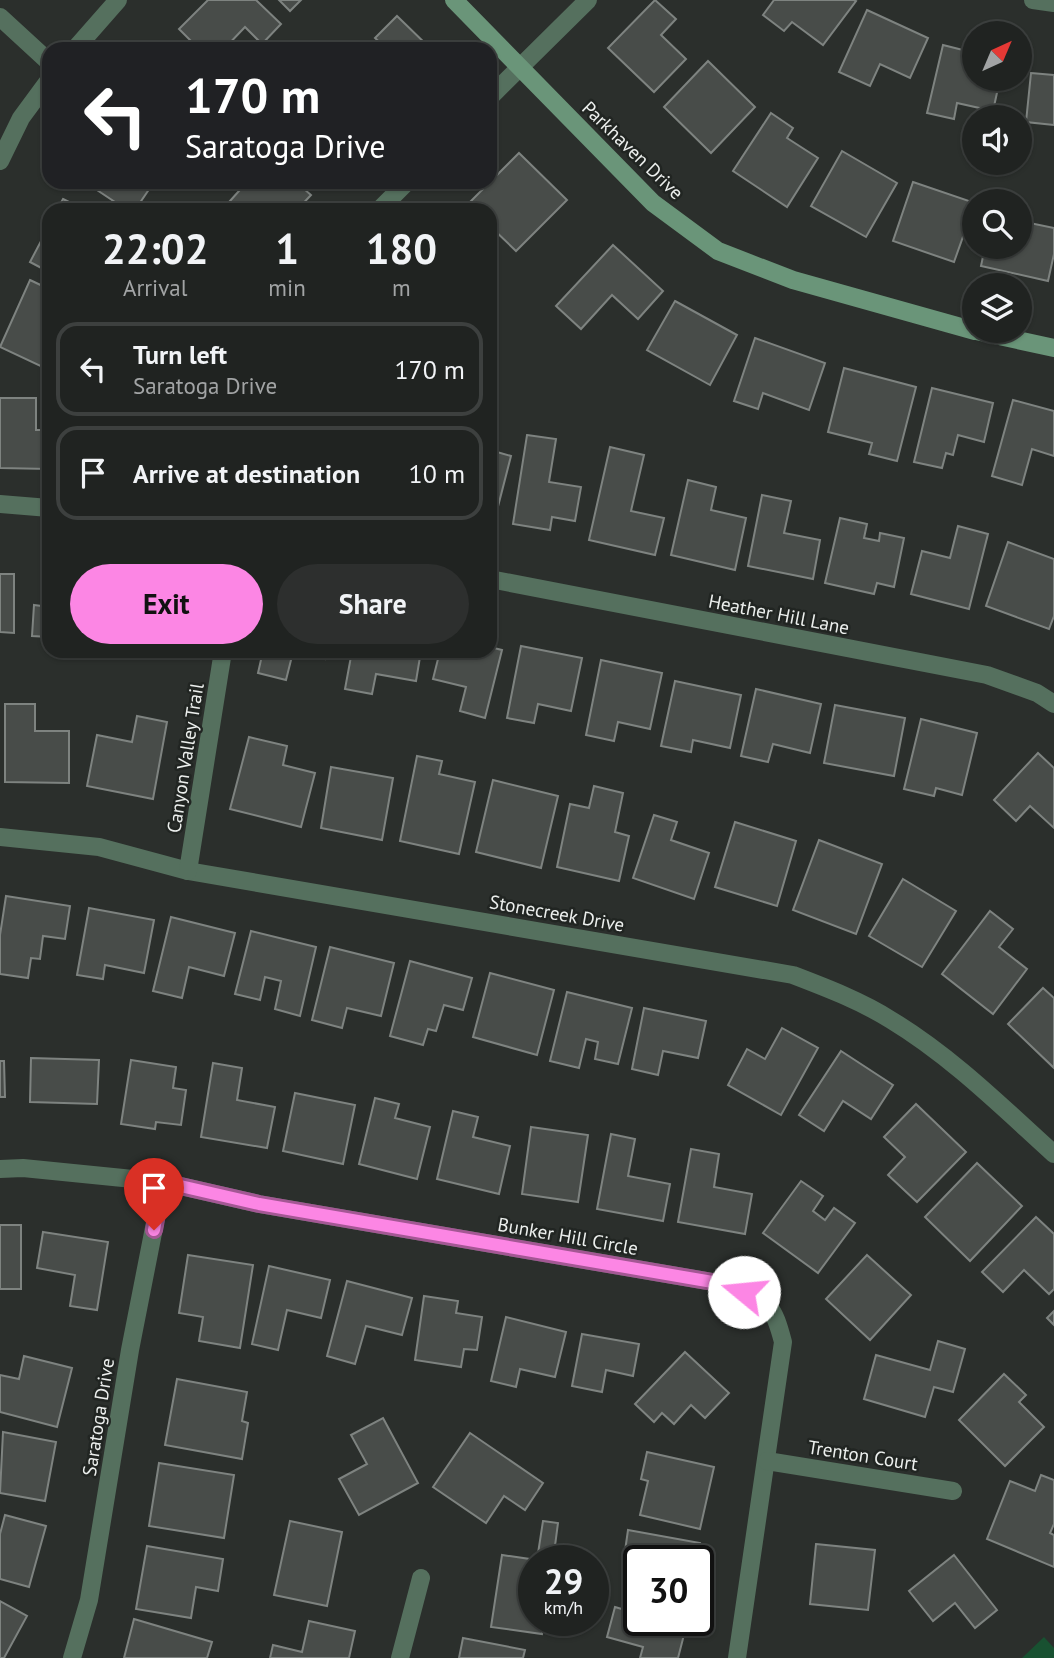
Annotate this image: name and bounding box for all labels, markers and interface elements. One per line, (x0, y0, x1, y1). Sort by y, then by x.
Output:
north arrow (962, 21, 1032, 91)
map controls (962, 21, 1032, 343)
text: 170 m (185, 63, 320, 127)
icon: left (70, 70, 161, 161)
street label: Parkhaven Drive (577, 96, 689, 204)
button: sound (962, 105, 1032, 175)
text: Saratoga Drive (185, 125, 386, 167)
button: search (962, 189, 1032, 259)
text: 22:02 (102, 221, 208, 276)
text: 1 (275, 221, 299, 276)
text: 180 (366, 221, 437, 276)
text: Arrival (123, 273, 187, 302)
text: min (268, 273, 306, 302)
text: m (392, 273, 411, 302)
button: layers (962, 273, 1032, 343)
text: Turn left (133, 338, 227, 371)
icon: left (74, 350, 112, 388)
text: 170 m (394, 353, 465, 386)
text: Saratoga Drive (133, 371, 277, 400)
icon: arrive (74, 454, 112, 492)
text: Arrive at destination (133, 457, 360, 490)
text: 10 m (409, 457, 465, 490)
button: Exit (70, 564, 263, 644)
button: Share (277, 564, 469, 644)
street label: Heather Hill Lane (707, 589, 851, 639)
street label: Canyon Valley Trail (161, 681, 209, 835)
street label: Stonecreek Drive (488, 889, 626, 937)
pin (124, 1158, 184, 1230)
icon: arrive (135, 1169, 173, 1207)
street label: Bunker Hill Circle (496, 1212, 640, 1260)
position arrow (707, 1255, 781, 1329)
street label: Saratoga Drive (77, 1356, 119, 1478)
street label: Trenton Court (806, 1434, 920, 1476)
speed limit sign: 30 (623, 1545, 714, 1636)
text: 29 (544, 1558, 583, 1604)
text: km/h (544, 1596, 583, 1619)

